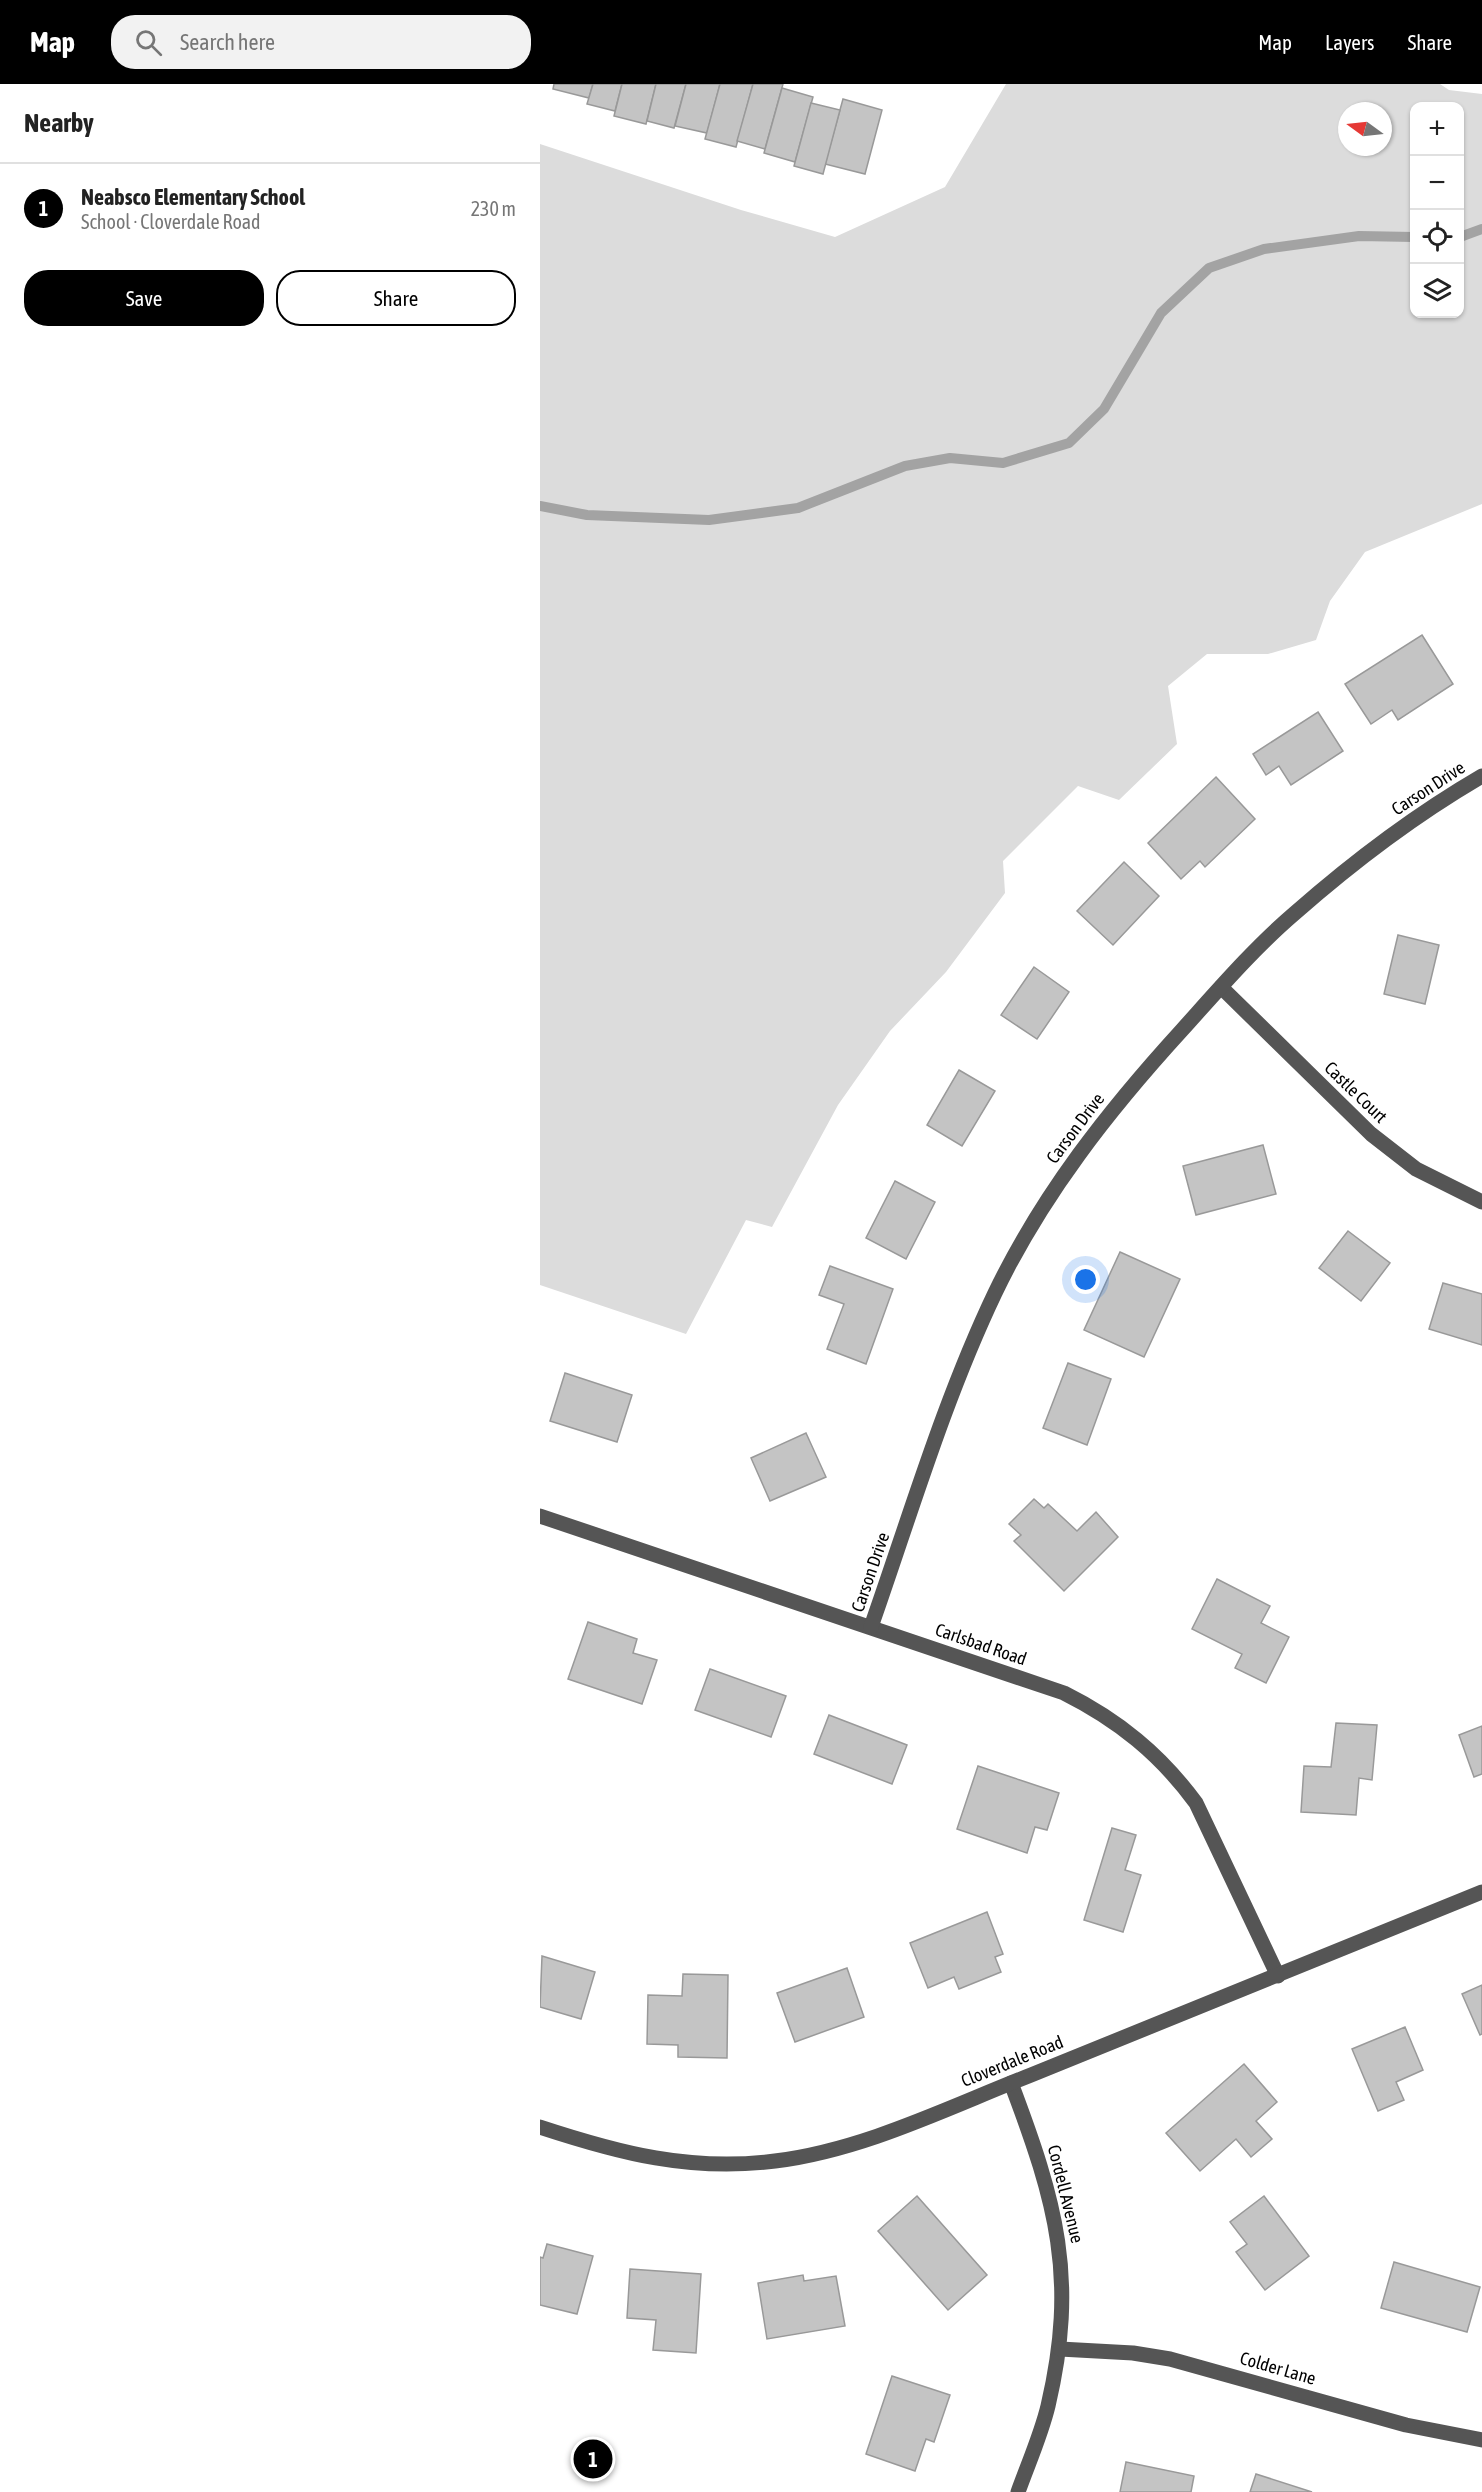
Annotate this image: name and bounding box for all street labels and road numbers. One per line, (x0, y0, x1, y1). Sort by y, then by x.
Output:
street label: Carson Drive (1388, 757, 1468, 819)
street label: Castle Court (1320, 1057, 1392, 1127)
street label: Carson Drive (1042, 1089, 1108, 1167)
street label: Carson Drive (847, 1529, 893, 1615)
street label: Carlsbad Road (933, 1619, 1029, 1669)
street label: Cloverdale Road (958, 2031, 1066, 2091)
street label: Cordell Avenue (1044, 2143, 1088, 2245)
street label: Colder Lane (1238, 2347, 1318, 2389)

